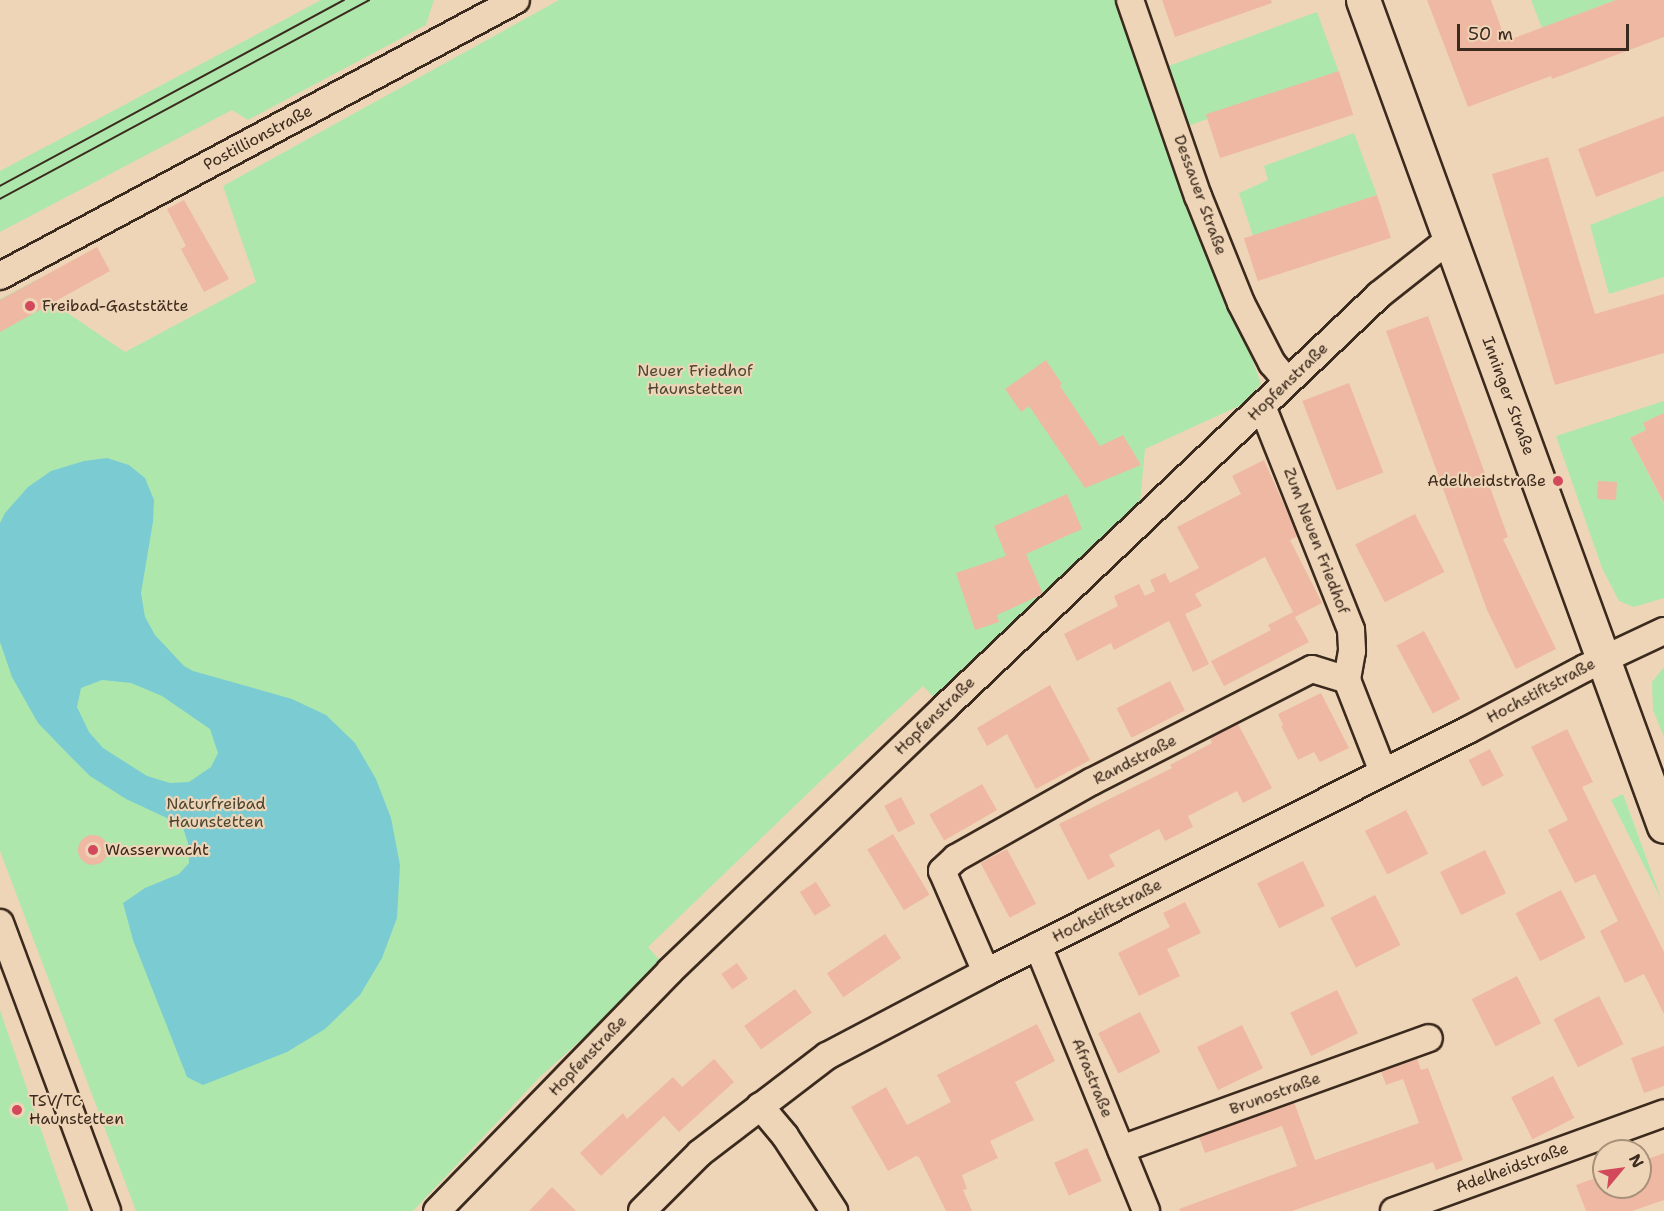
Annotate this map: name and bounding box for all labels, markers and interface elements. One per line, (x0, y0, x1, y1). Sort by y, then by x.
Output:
scale bar (1460, 12, 1632, 50)
text: 50 m (1468, 22, 1513, 46)
street label: Postillionstraße (200, 101, 316, 175)
street label: Dessauer Straße (1169, 132, 1231, 258)
place label: Freibad-Gaststätte (42, 296, 189, 316)
marker: Freibad-Gaststätte (23, 299, 37, 313)
street label: Inninger Straße (1478, 334, 1538, 458)
street label: Hopfenstraße (1244, 339, 1332, 425)
park label: Neuer Friedhof Haunstetten (637, 361, 753, 399)
street label: Zum Neuen Friedhof (1279, 465, 1353, 617)
place label: Adelheidstraße (1427, 471, 1546, 491)
marker: Adelheidstraße (1551, 474, 1565, 488)
street label: Hochstiftstraße (1483, 654, 1599, 728)
street label: Hopfenstraße (891, 673, 979, 759)
street label: Randstraße (1090, 731, 1180, 789)
park label: Naturfreibad Haunstetten (166, 794, 266, 832)
place label: Wasserwacht (105, 840, 209, 860)
marker: Wasserwacht (86, 843, 100, 857)
street label: Hochstiftstraße (1049, 875, 1165, 947)
street label: Hopfenstraße (545, 1012, 631, 1100)
street label: Afrastraße (1067, 1035, 1117, 1121)
street label: Brunostraße (1227, 1069, 1323, 1119)
place label: TSV/TC Haunstetten (29, 1091, 124, 1129)
marker: TSV/TC Haunstetten (10, 1103, 24, 1117)
street label: Adelheidstraße (1453, 1139, 1571, 1197)
north arrow (1592, 1139, 1652, 1199)
text: N (1624, 1150, 1649, 1172)

